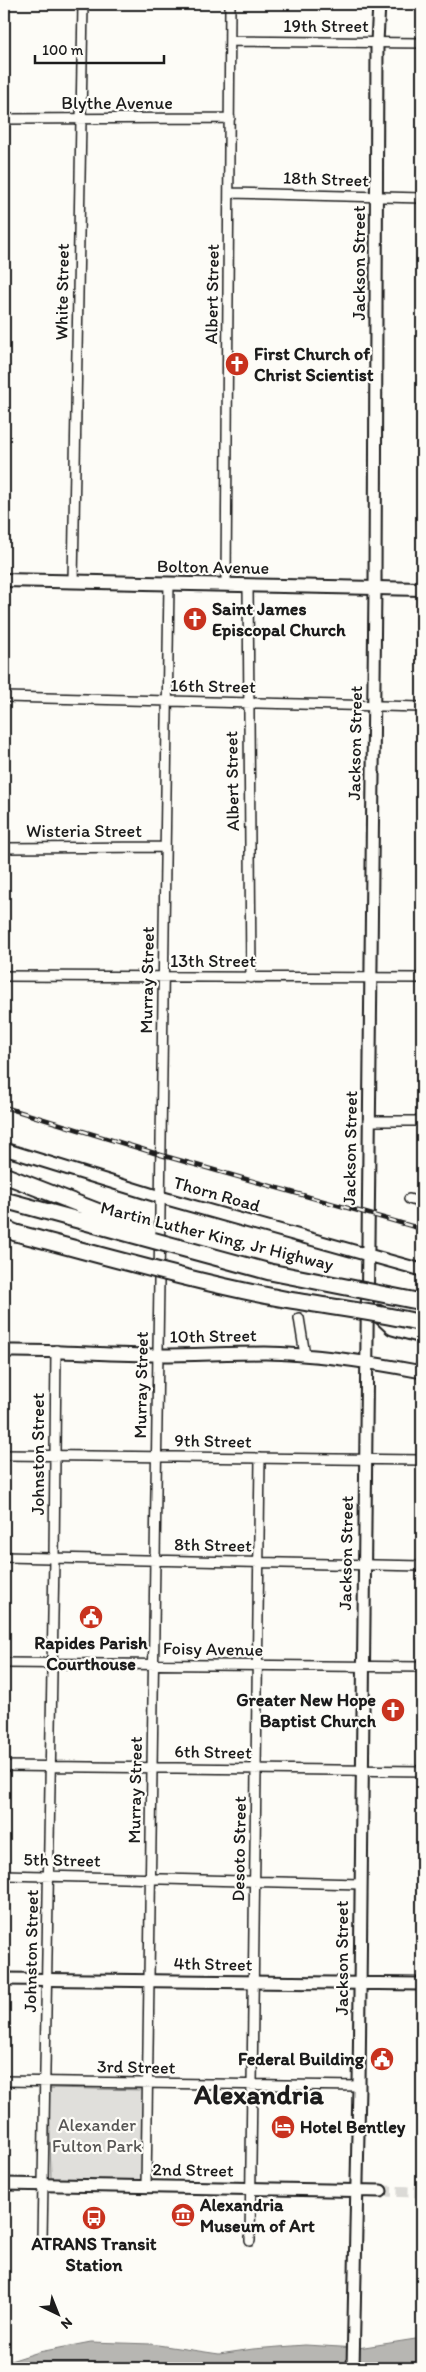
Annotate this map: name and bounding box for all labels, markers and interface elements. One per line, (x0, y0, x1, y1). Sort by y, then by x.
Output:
street label: 19th Street (283, 15, 369, 37)
scale bar (35, 32, 164, 64)
text: 100 m (42, 41, 84, 59)
street label: Blythe Avenue (61, 92, 173, 114)
street label: 18th Street (283, 167, 370, 192)
street label: Jackson Street (348, 205, 370, 320)
street label: White Street (50, 243, 74, 341)
street label: Albert Street (200, 243, 224, 344)
place label: First Church of Christ Scientist (254, 343, 374, 386)
church icon: First Church of Christ Scientist (224, 351, 250, 377)
street label: Bolton Avenue (157, 555, 269, 579)
place label: Saint James Episcopal Church (212, 598, 346, 641)
church icon: Saint James Episcopal Church (182, 606, 208, 632)
street label: 16th Street (170, 674, 256, 698)
street label: Jackson Street (343, 685, 367, 801)
street label: Albert Street (220, 730, 244, 831)
street label: Wisteria Street (26, 820, 142, 842)
street label: Murray Street (135, 926, 159, 1034)
street label: 13th Street (170, 950, 256, 972)
street label: Jackson Street (338, 1090, 362, 1206)
street label: Thorn Road (171, 1171, 263, 1217)
street label: Martin Luther King, Jr Highway (98, 1196, 336, 1276)
street label: 10th Street (169, 1324, 257, 1348)
street label: Murray Street (129, 1331, 153, 1439)
street label: Johnston Street (27, 1392, 49, 1515)
street label: 9th Street (174, 1429, 252, 1453)
street label: Jackson Street (334, 1495, 358, 1611)
street label: 8th Street (174, 1533, 252, 1557)
public building icon: Rapides Parish Courthouse (78, 1604, 104, 1630)
place label: Rapides Parish Courthouse (34, 1632, 148, 1675)
street label: Foisy Avenue (163, 1637, 263, 1661)
place label: Greater New Hope Baptist Church (236, 1689, 377, 1732)
church icon: Greater New Hope Baptist Church (380, 1697, 406, 1723)
street label: Murray Street (123, 1736, 147, 1844)
street label: 6th Street (174, 1740, 252, 1764)
street label: Desoto Street (227, 1796, 251, 1902)
street label: 5th Street (23, 1848, 101, 1872)
street label: Johnston Street (19, 1889, 43, 2012)
street label: Jackson Street (331, 1900, 353, 2015)
street label: 4th Street (173, 1952, 253, 1976)
public building icon: Federal Building (369, 2046, 395, 2072)
place label: Federal Building (238, 2048, 365, 2070)
street label: 3rd Street (97, 2055, 176, 2079)
district label: Alexandria (193, 2077, 324, 2111)
park label: Alexander Fulton Park (52, 2114, 142, 2157)
hotel icon: Hotel Bentley (270, 2114, 296, 2140)
place label: Hotel Bentley (300, 2116, 406, 2138)
street label: 2nd Street (152, 2158, 234, 2182)
place label: Alexandria Museum of Art (199, 2194, 315, 2237)
museum icon: Alexandria Museum of Art (170, 2202, 196, 2228)
bus stop icon: ATRANS Transit Station (81, 2205, 107, 2231)
place label: ATRANS Transit Station (30, 2233, 157, 2276)
north arrow (32, 2290, 82, 2340)
text: N (57, 2314, 76, 2333)

